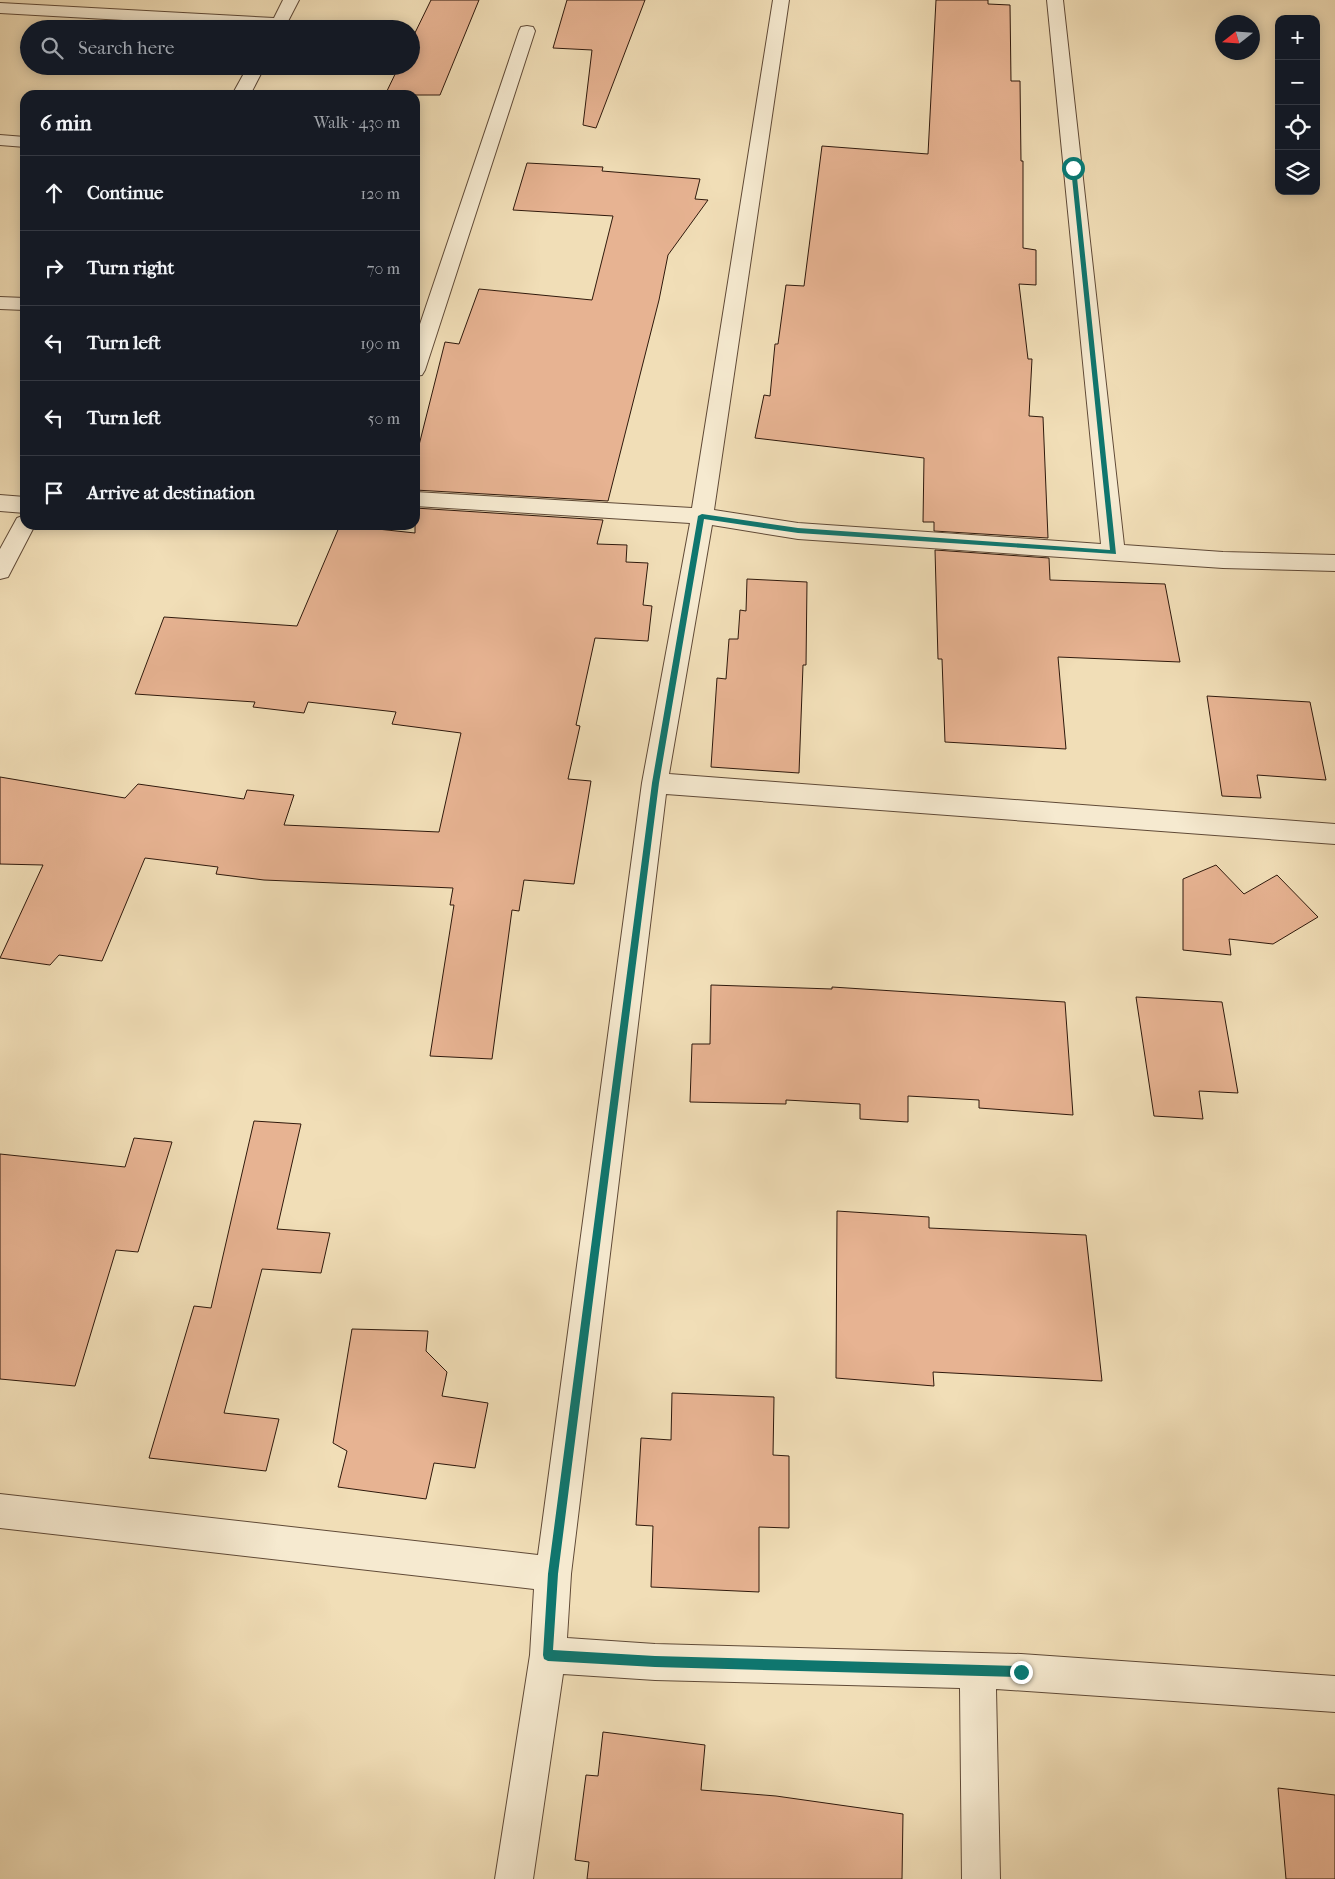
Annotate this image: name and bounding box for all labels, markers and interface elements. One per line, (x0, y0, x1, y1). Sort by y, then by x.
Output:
north arrow (1215, 15, 1260, 60)
map controls (1275, 15, 1320, 195)
button: + (1275, 15, 1320, 60)
search box (20, 20, 420, 75)
icon: search (38, 34, 66, 62)
text: Search here (78, 37, 174, 59)
button: − (1275, 60, 1320, 105)
button: locate (1275, 105, 1320, 150)
text: 6 min (40, 111, 92, 135)
text: Walk · 430 m (314, 113, 400, 132)
button: layers (1275, 150, 1320, 195)
route start (1062, 157, 1085, 180)
icon: ahead (40, 179, 68, 207)
text: Continue (87, 182, 163, 204)
text: 120 m (361, 184, 400, 203)
icon: right (40, 254, 68, 282)
text: Turn right (87, 257, 174, 279)
text: 70 m (367, 259, 400, 278)
icon: left (40, 329, 68, 357)
text: Turn left (87, 332, 161, 354)
text: 190 m (360, 334, 400, 353)
icon: left (40, 404, 68, 432)
text: Turn left (87, 407, 161, 429)
text: 50 m (368, 409, 400, 428)
icon: arrive (40, 479, 68, 507)
text: Arrive at destination (87, 482, 255, 504)
route end (1010, 1661, 1033, 1684)

